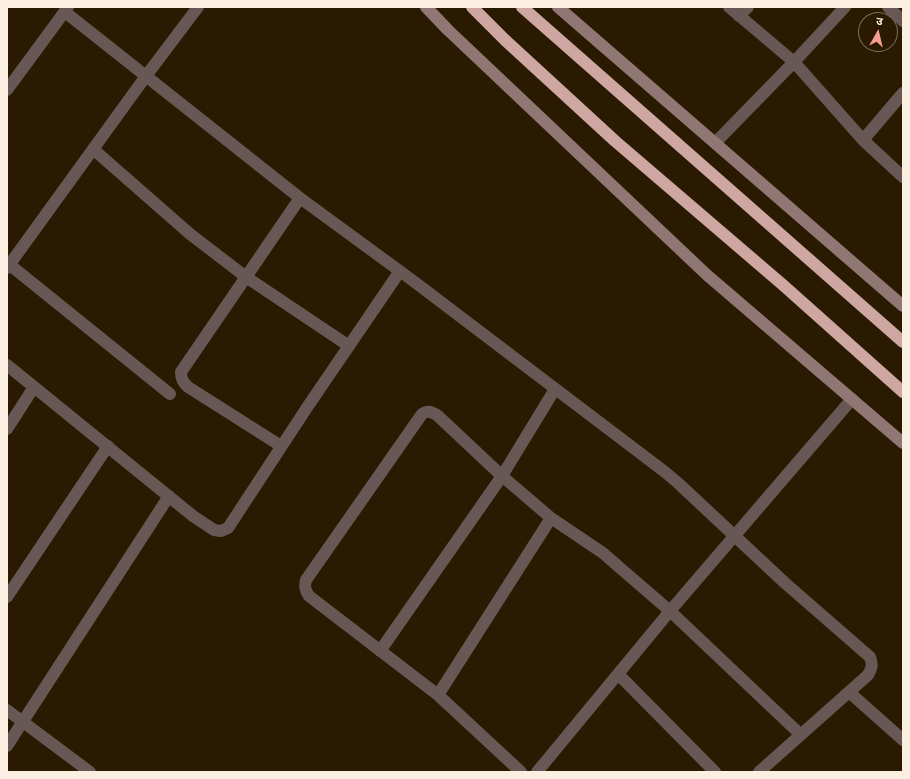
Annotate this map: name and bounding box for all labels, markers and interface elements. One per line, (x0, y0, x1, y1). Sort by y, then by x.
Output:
north arrow (858, 12, 898, 52)
text: उ (876, 14, 884, 27)

